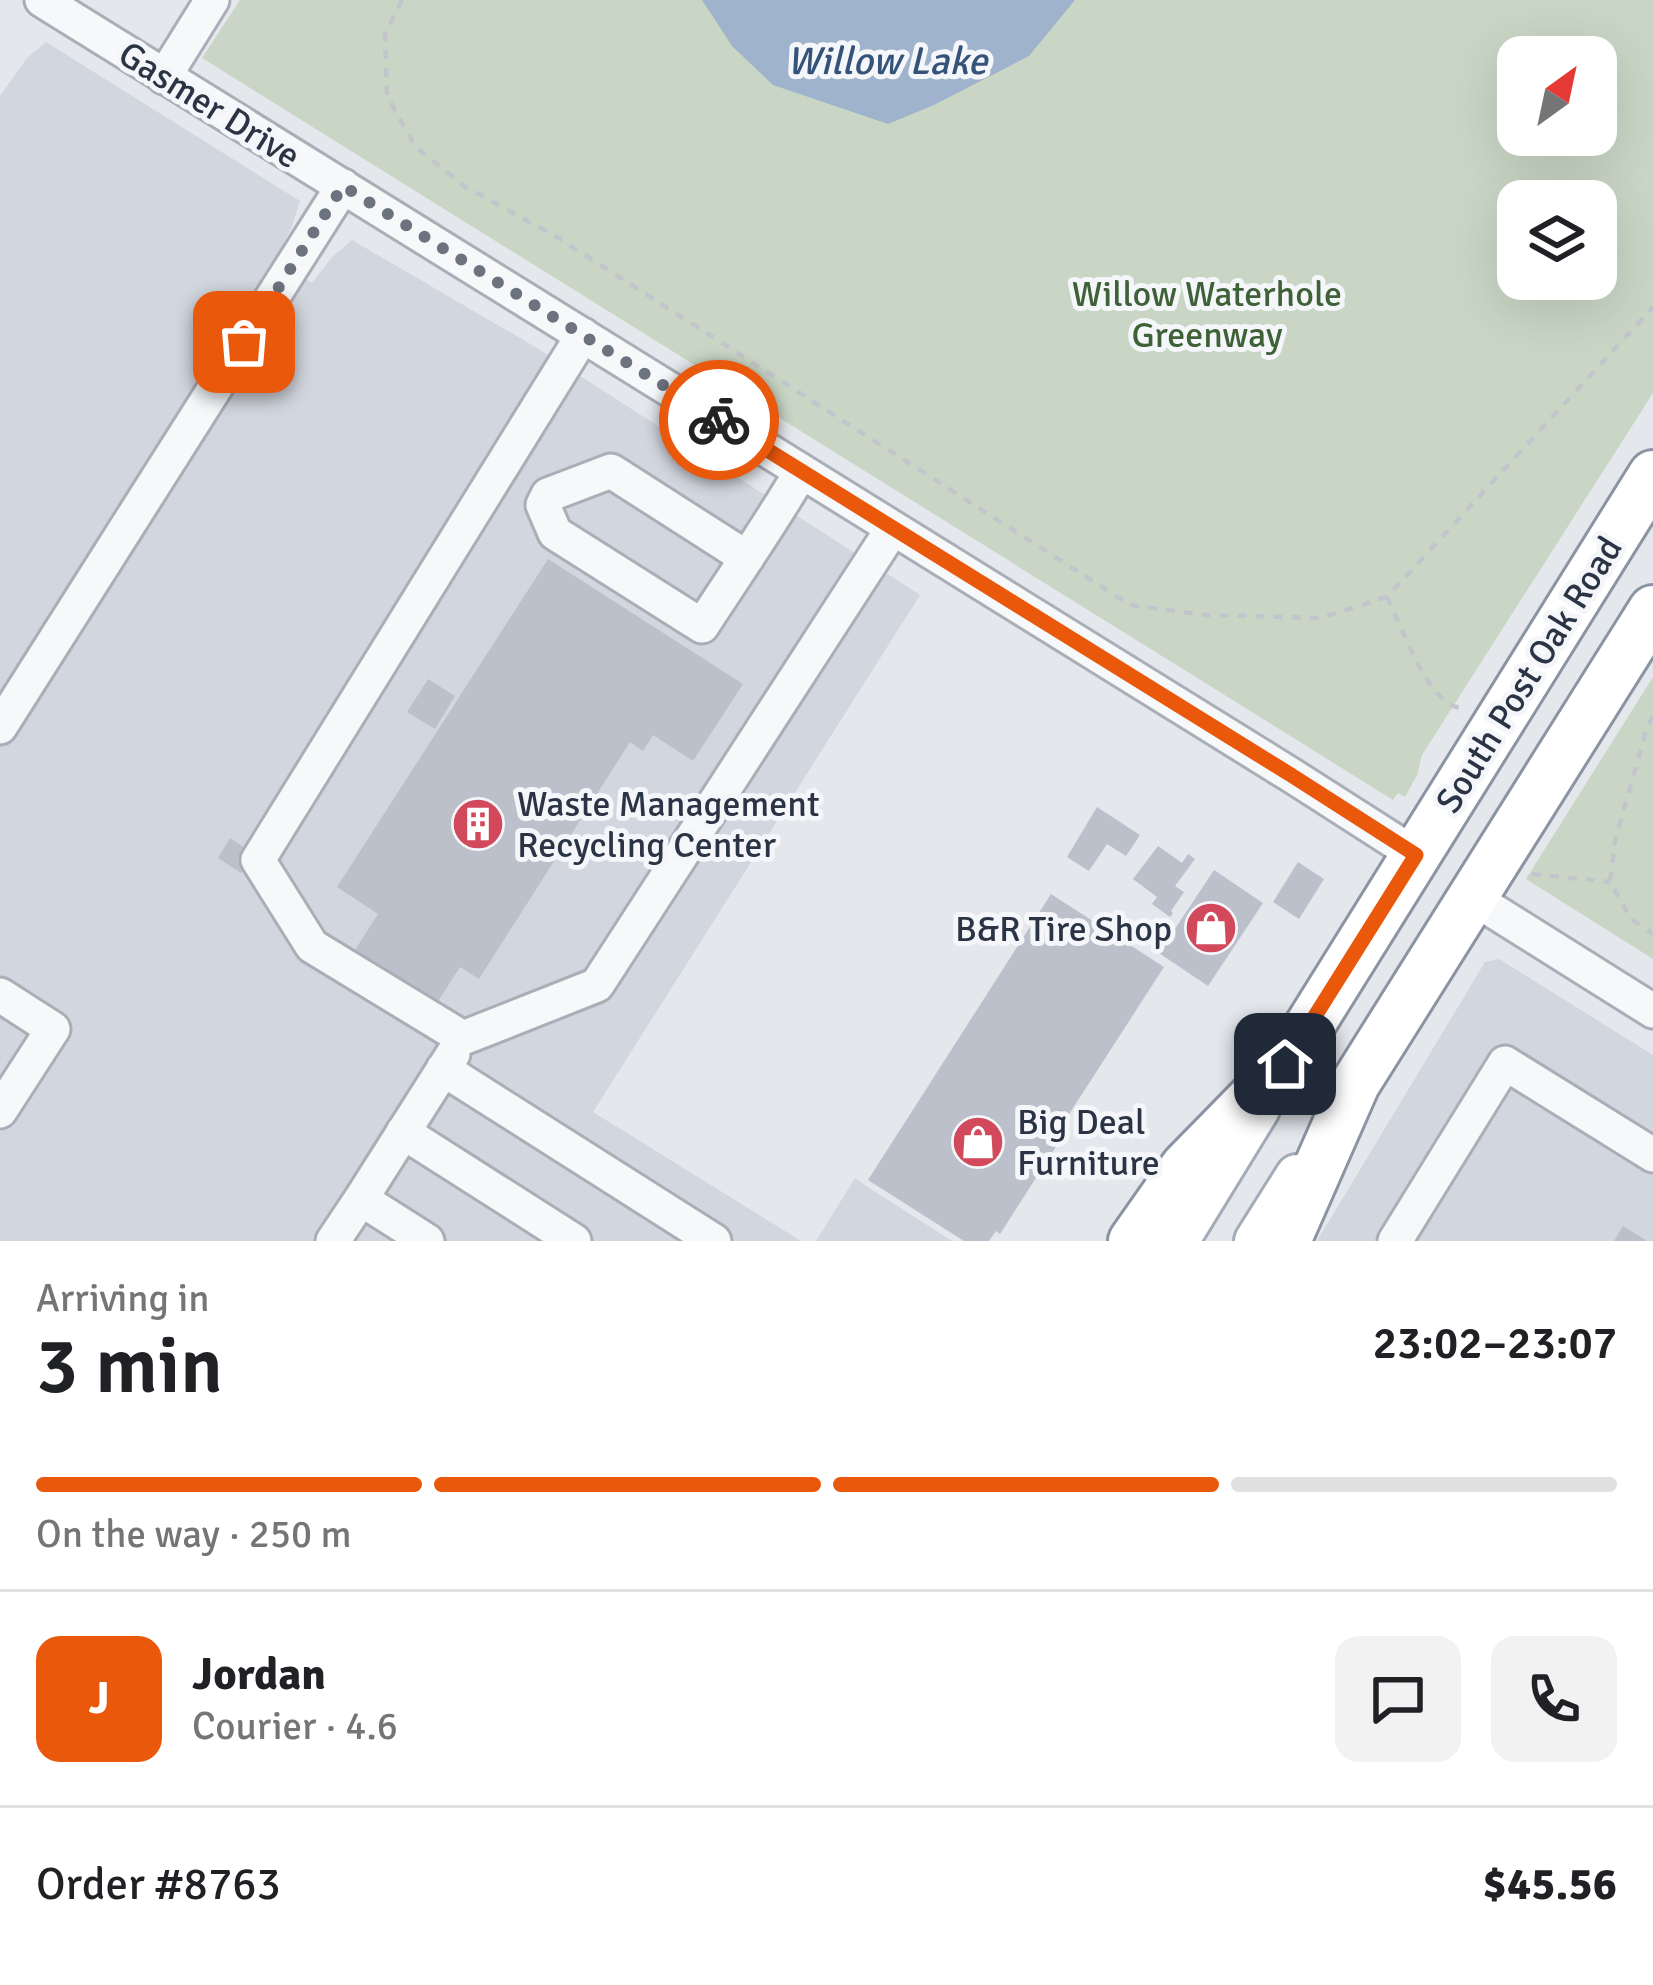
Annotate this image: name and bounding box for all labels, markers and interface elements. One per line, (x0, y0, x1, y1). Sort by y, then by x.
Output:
street label: Gasmer Drive (110, 32, 308, 179)
north arrow (1497, 36, 1617, 156)
map controls (1497, 36, 1617, 300)
water label: Willow Lake (787, 37, 990, 85)
button: layers (1497, 180, 1617, 300)
park label: Willow Waterhole Greenway (1072, 272, 1342, 358)
pin (193, 291, 295, 393)
icon: bag (211, 309, 277, 375)
courier (659, 360, 779, 480)
icon: bike (686, 387, 752, 453)
street label: South Post Oak Road (1426, 528, 1632, 821)
place label: Waste Management Recycling Center (517, 782, 820, 868)
building icon: Waste Management Recycling Center (450, 796, 506, 852)
shop icon: B&R Tire Shop (1183, 900, 1239, 956)
place label: B&R Tire Shop (955, 907, 1172, 952)
pin (1234, 1013, 1336, 1115)
icon: home (1252, 1031, 1318, 1097)
place label: Big Deal Furniture (1017, 1100, 1160, 1186)
shop icon: Big Deal Furniture (950, 1114, 1006, 1170)
text: Arriving in (36, 1274, 210, 1322)
text: 23:02–23:07 (1373, 1316, 1617, 1371)
text: 3 min (36, 1319, 223, 1415)
text: On the way · 250 m (36, 1510, 352, 1558)
button: chat (1335, 1636, 1461, 1762)
button: phone (1491, 1636, 1617, 1762)
text: Jordan (192, 1647, 326, 1702)
text: J (88, 1671, 110, 1726)
text: Courier · 4.6 (192, 1702, 398, 1750)
text: Order #8763 (36, 1857, 281, 1912)
text: $45.56 (1483, 1857, 1617, 1912)

